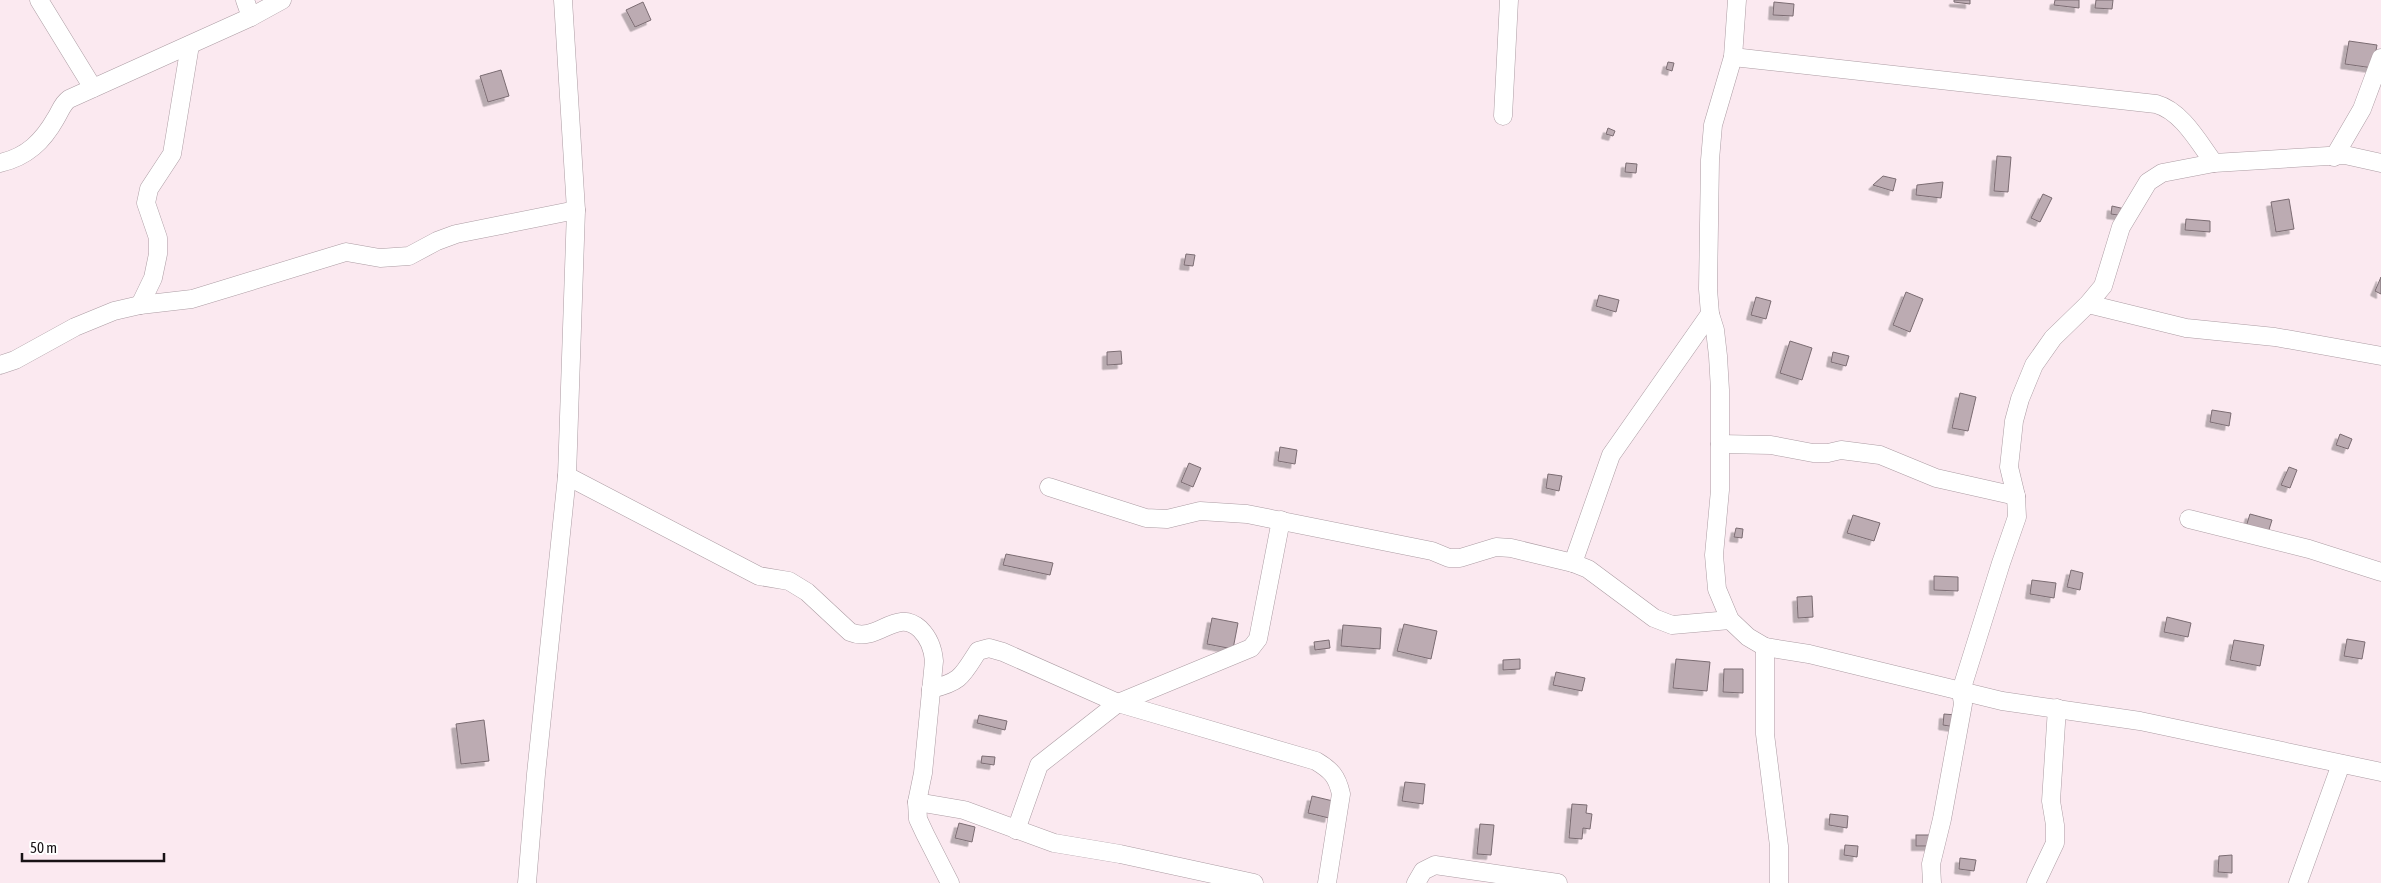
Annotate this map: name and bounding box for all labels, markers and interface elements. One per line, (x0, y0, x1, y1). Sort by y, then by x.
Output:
scale bar (22, 830, 165, 862)
text: 50 m (30, 839, 57, 856)

